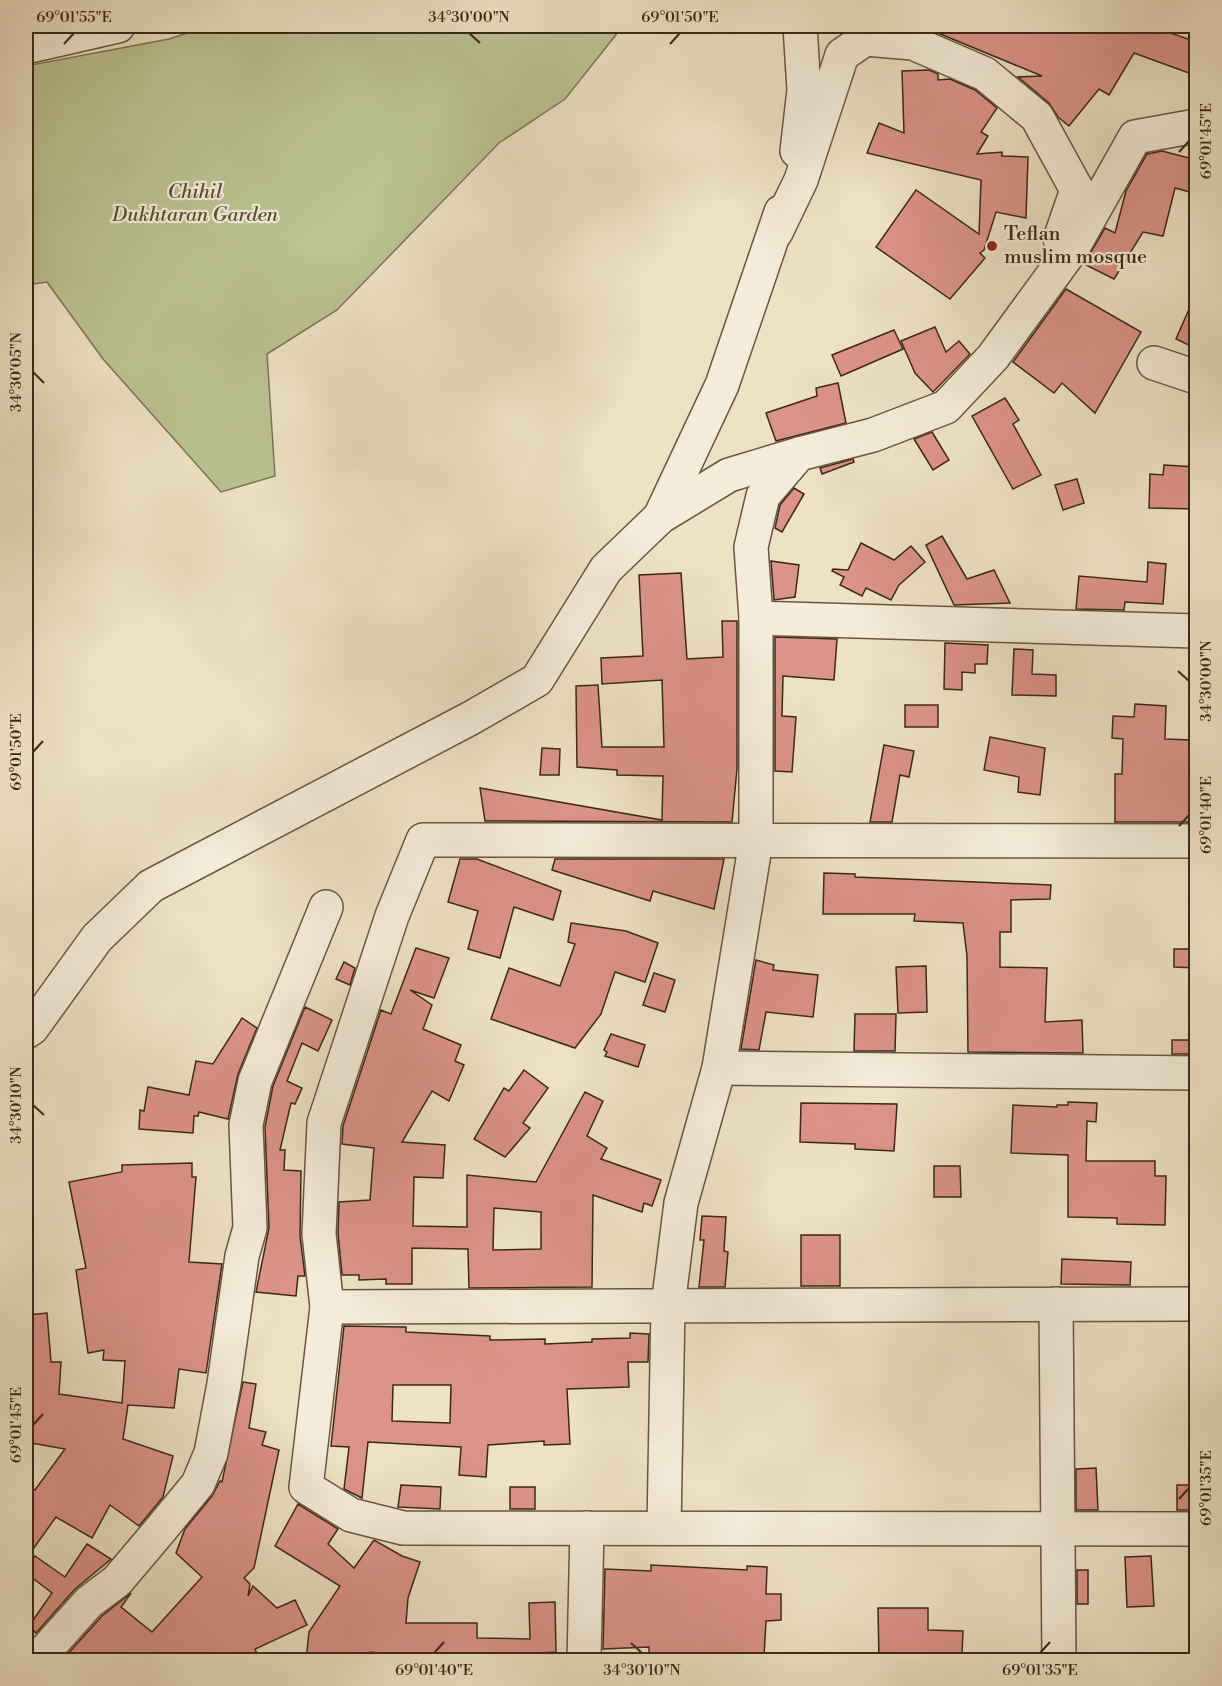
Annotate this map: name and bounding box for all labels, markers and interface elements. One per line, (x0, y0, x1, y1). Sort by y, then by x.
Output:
text: 69°01'55"E (36, 8, 112, 27)
text: 34°30'00"N (428, 8, 510, 27)
text: 69°01'50"E (641, 8, 719, 27)
text: 69°01'45"E (1197, 103, 1216, 179)
park label: Chihil Dukhtaran Garden (111, 180, 279, 228)
place label: Teflan muslim mosque (1004, 222, 1147, 270)
marker: Teflan muslim mosque (985, 239, 999, 253)
text: 34°30'05"N (7, 332, 26, 412)
text: 34°30'00"N (1197, 640, 1216, 722)
text: 69°01'50"E (7, 713, 26, 791)
text: 69°01'40"E (1197, 776, 1216, 854)
text: 34°30'10"N (7, 1066, 26, 1144)
text: 69°01'45"E (7, 1387, 26, 1463)
text: 69°01'35"E (1197, 1450, 1216, 1526)
text: 69°01'40"E (395, 1661, 473, 1680)
text: 34°30'10"N (603, 1661, 681, 1680)
text: 69°01'35"E (1002, 1661, 1078, 1680)

